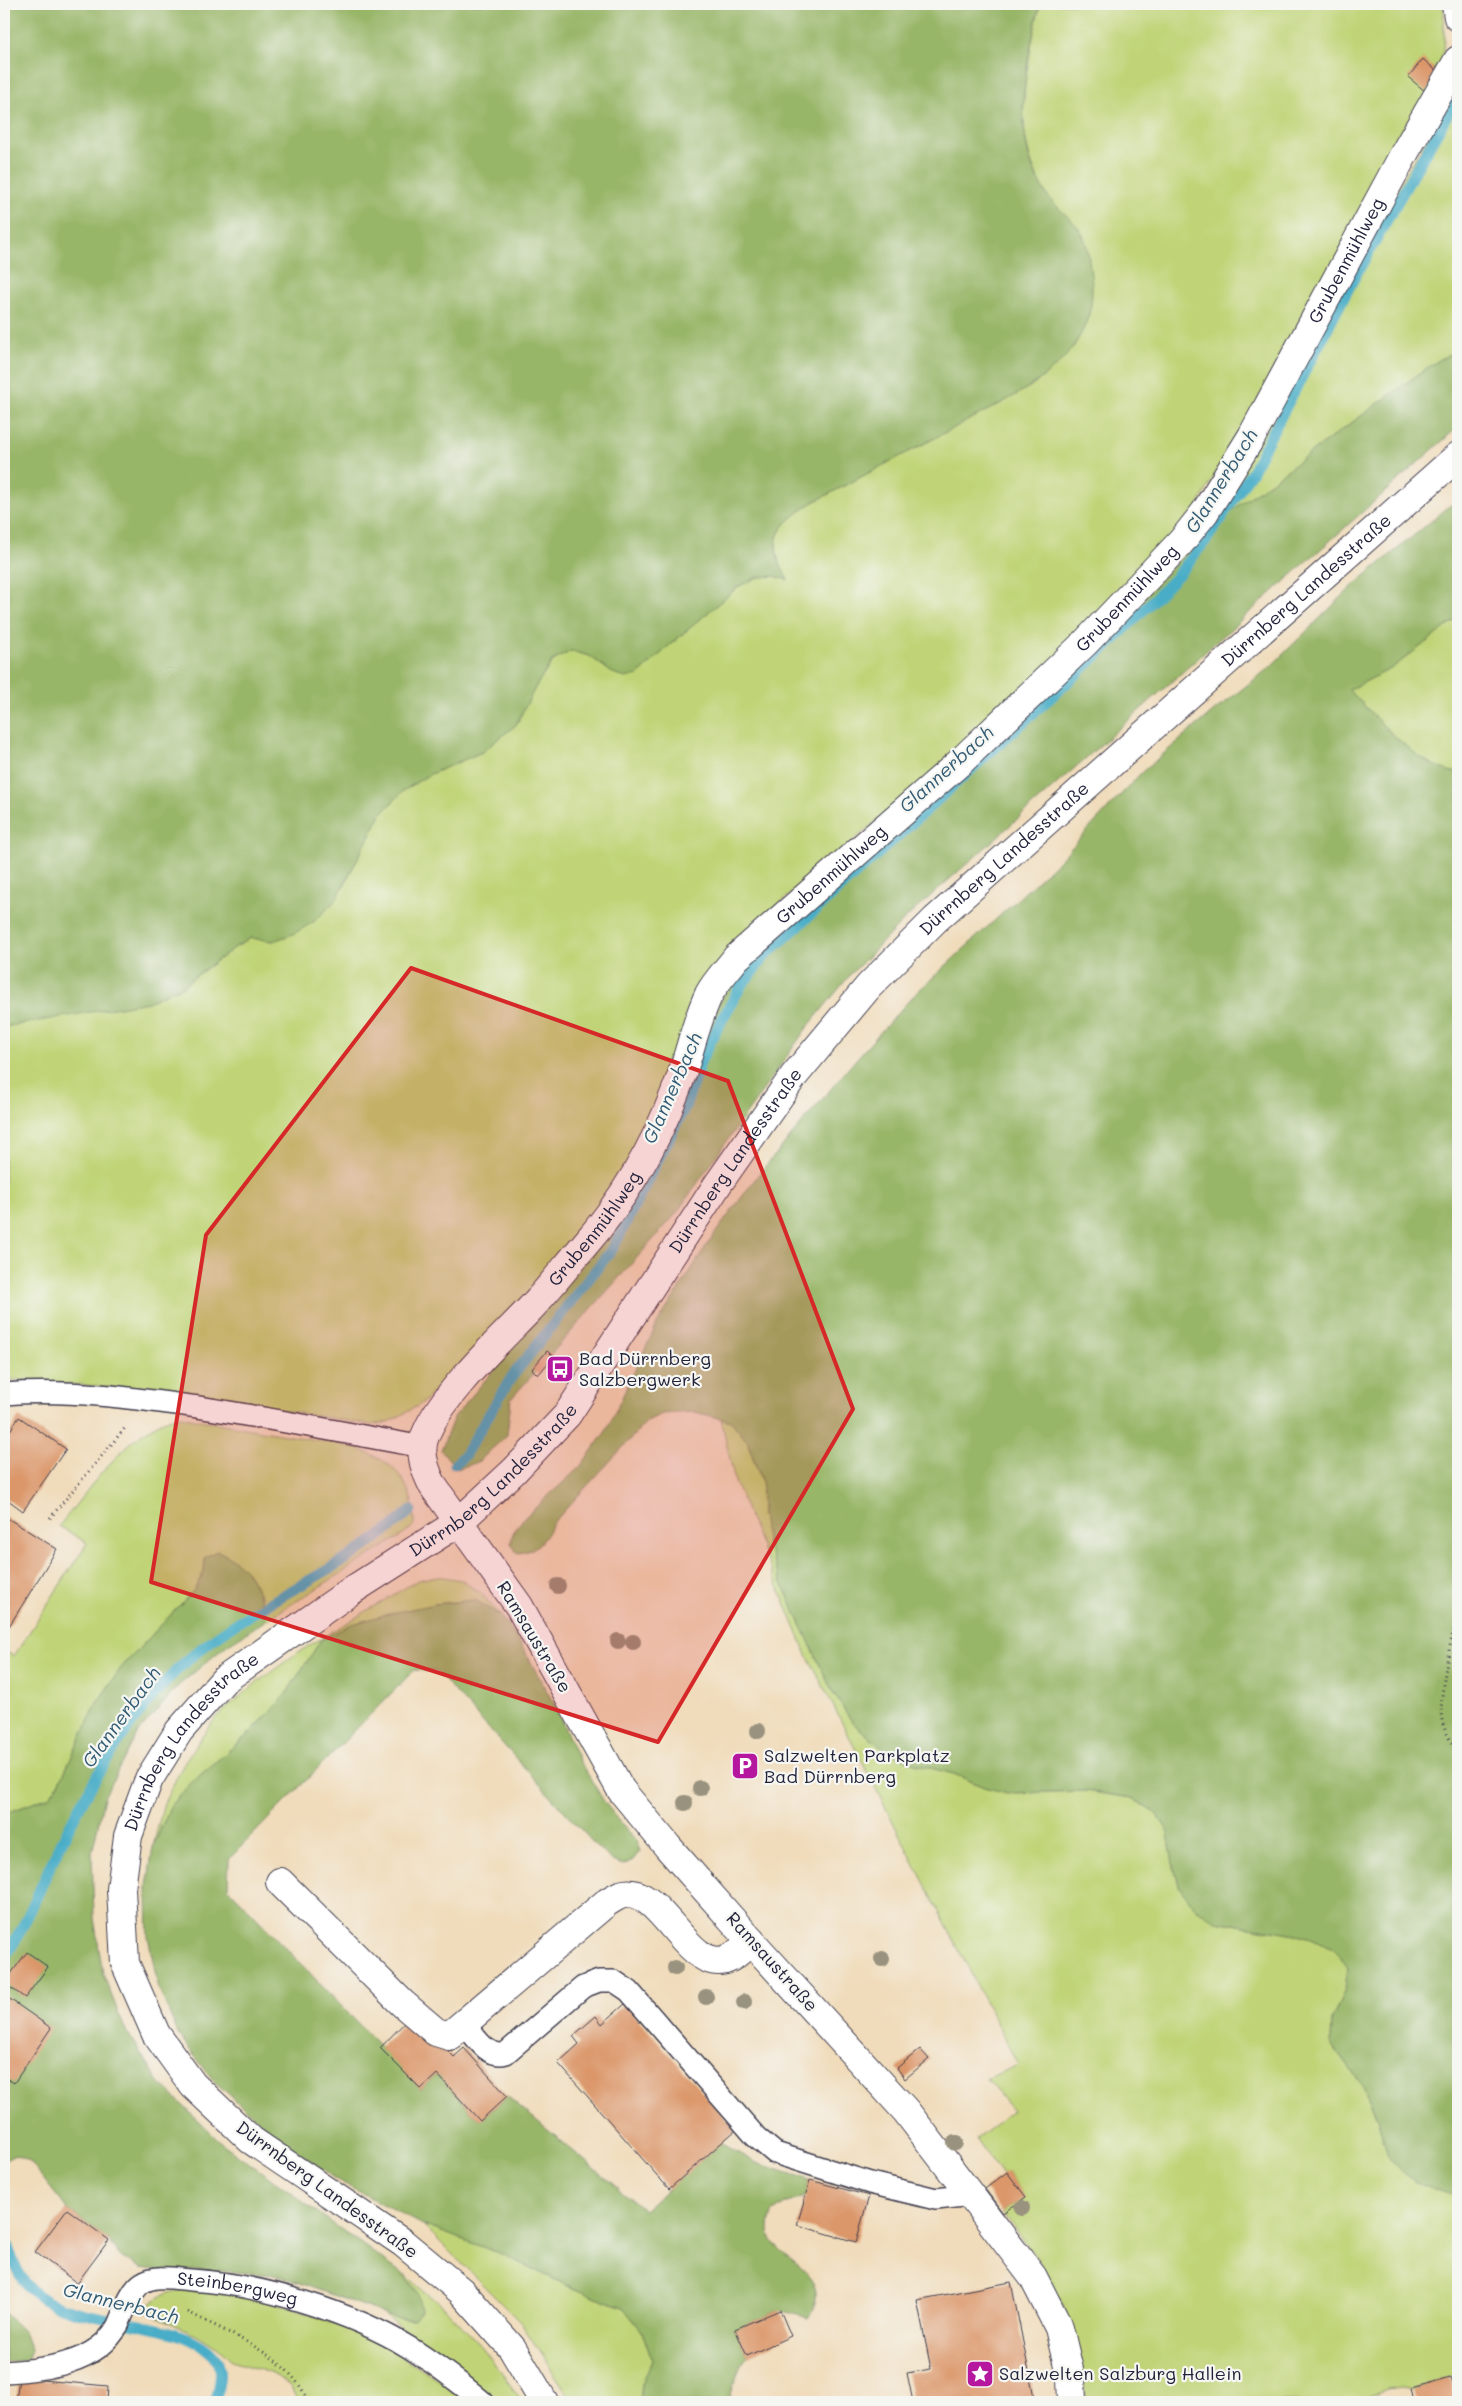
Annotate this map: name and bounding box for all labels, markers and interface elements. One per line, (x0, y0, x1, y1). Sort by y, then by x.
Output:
street label: Grubenmühlweg (1302, 193, 1389, 327)
water label: Glannerbach (1178, 424, 1263, 538)
street label: Dürrnberg Landesstraße (1216, 508, 1396, 672)
street label: Grubenmühlweg (1070, 539, 1183, 657)
water label: Glannerbach (893, 720, 998, 818)
street label: Dürrnberg Landesstraße (914, 776, 1094, 940)
street label: Grubenmühlweg (770, 819, 891, 929)
water label: Glannerbach (636, 1028, 707, 1147)
street label: Dürrnberg Landesstraße (663, 1062, 807, 1258)
street label: Grubenmühlweg (542, 1166, 646, 1291)
place label: Bad Dürrnberg Salzbergwerk (579, 1346, 711, 1391)
bus stop icon: Bad Dürrnberg Salzbergwerk (545, 1354, 575, 1384)
street label: Dürrnberg Landesstraße (404, 1399, 582, 1562)
street label: Ramsaustraße (492, 1576, 578, 1697)
street label: Dürrnberg Landesstraße (118, 1646, 263, 1834)
water label: Glannerbach (76, 1661, 166, 1772)
place label: Salzwelten Parkplatz Bad Dürrnberg (764, 1743, 950, 1788)
parking icon: Salzwelten Parkplatz Bad Dürrnberg (730, 1751, 760, 1781)
street label: Ramsaustraße (722, 1906, 824, 2016)
street label: Dürrnberg Landesstraße (232, 2115, 423, 2263)
street label: Steinbergweg (176, 2266, 301, 2310)
water label: Glannerbach (60, 2276, 182, 2329)
place icon: Salzwelten Salzburg Hallein (965, 2359, 995, 2389)
place label: Salzwelten Salzburg Hallein (999, 2361, 1241, 2385)

